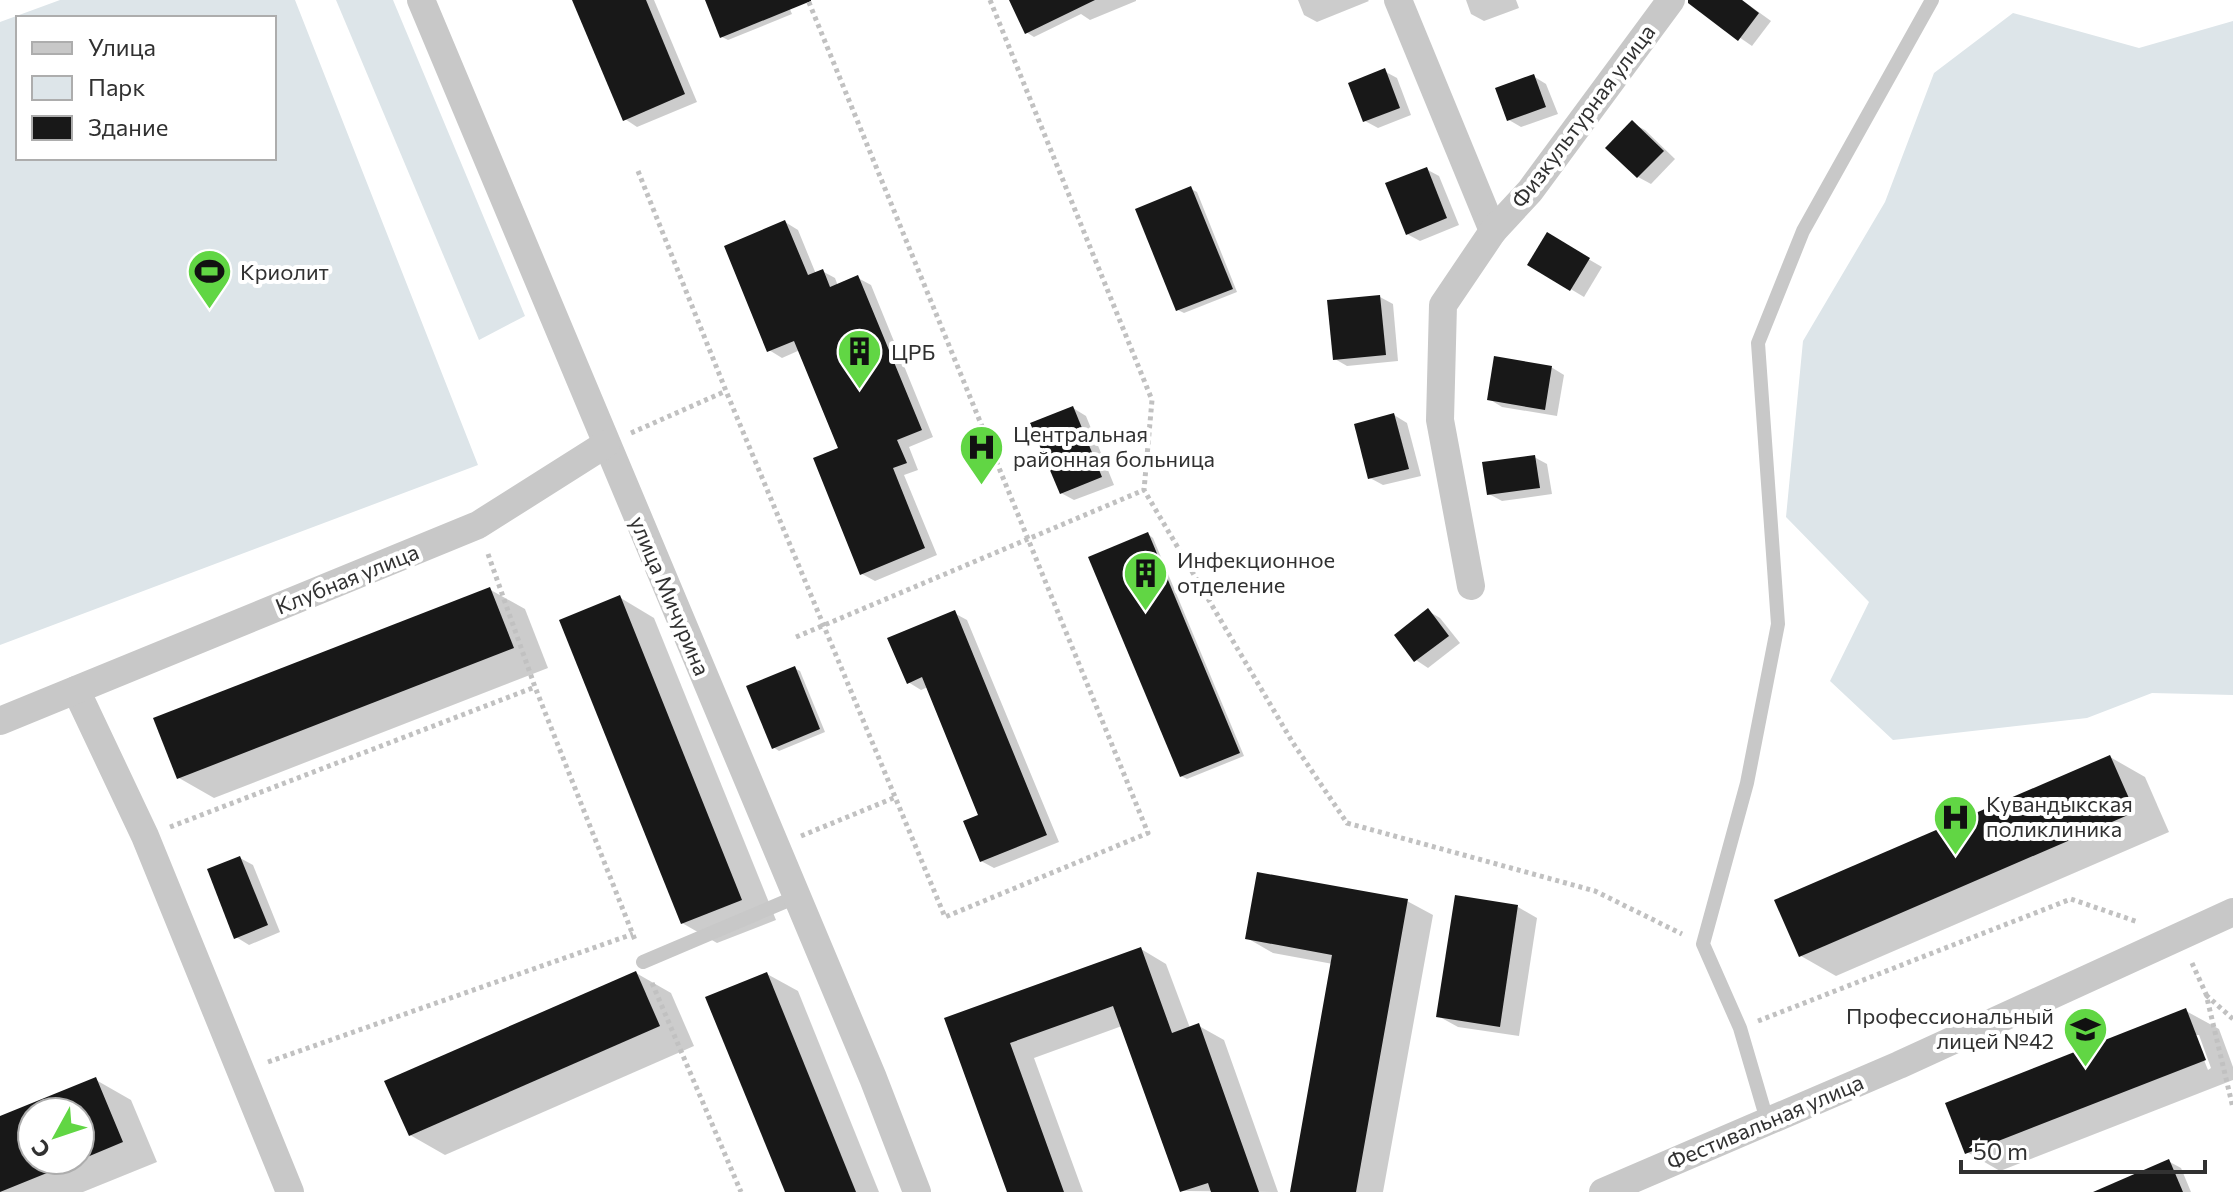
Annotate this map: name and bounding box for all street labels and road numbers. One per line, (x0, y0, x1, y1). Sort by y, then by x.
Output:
street label: Физкультурная улица (1505, 19, 1660, 213)
street label: улица Мичурина (625, 512, 716, 680)
street label: Клубная улица (271, 538, 422, 620)
street label: Фестивальная улица (1662, 1068, 1867, 1175)

